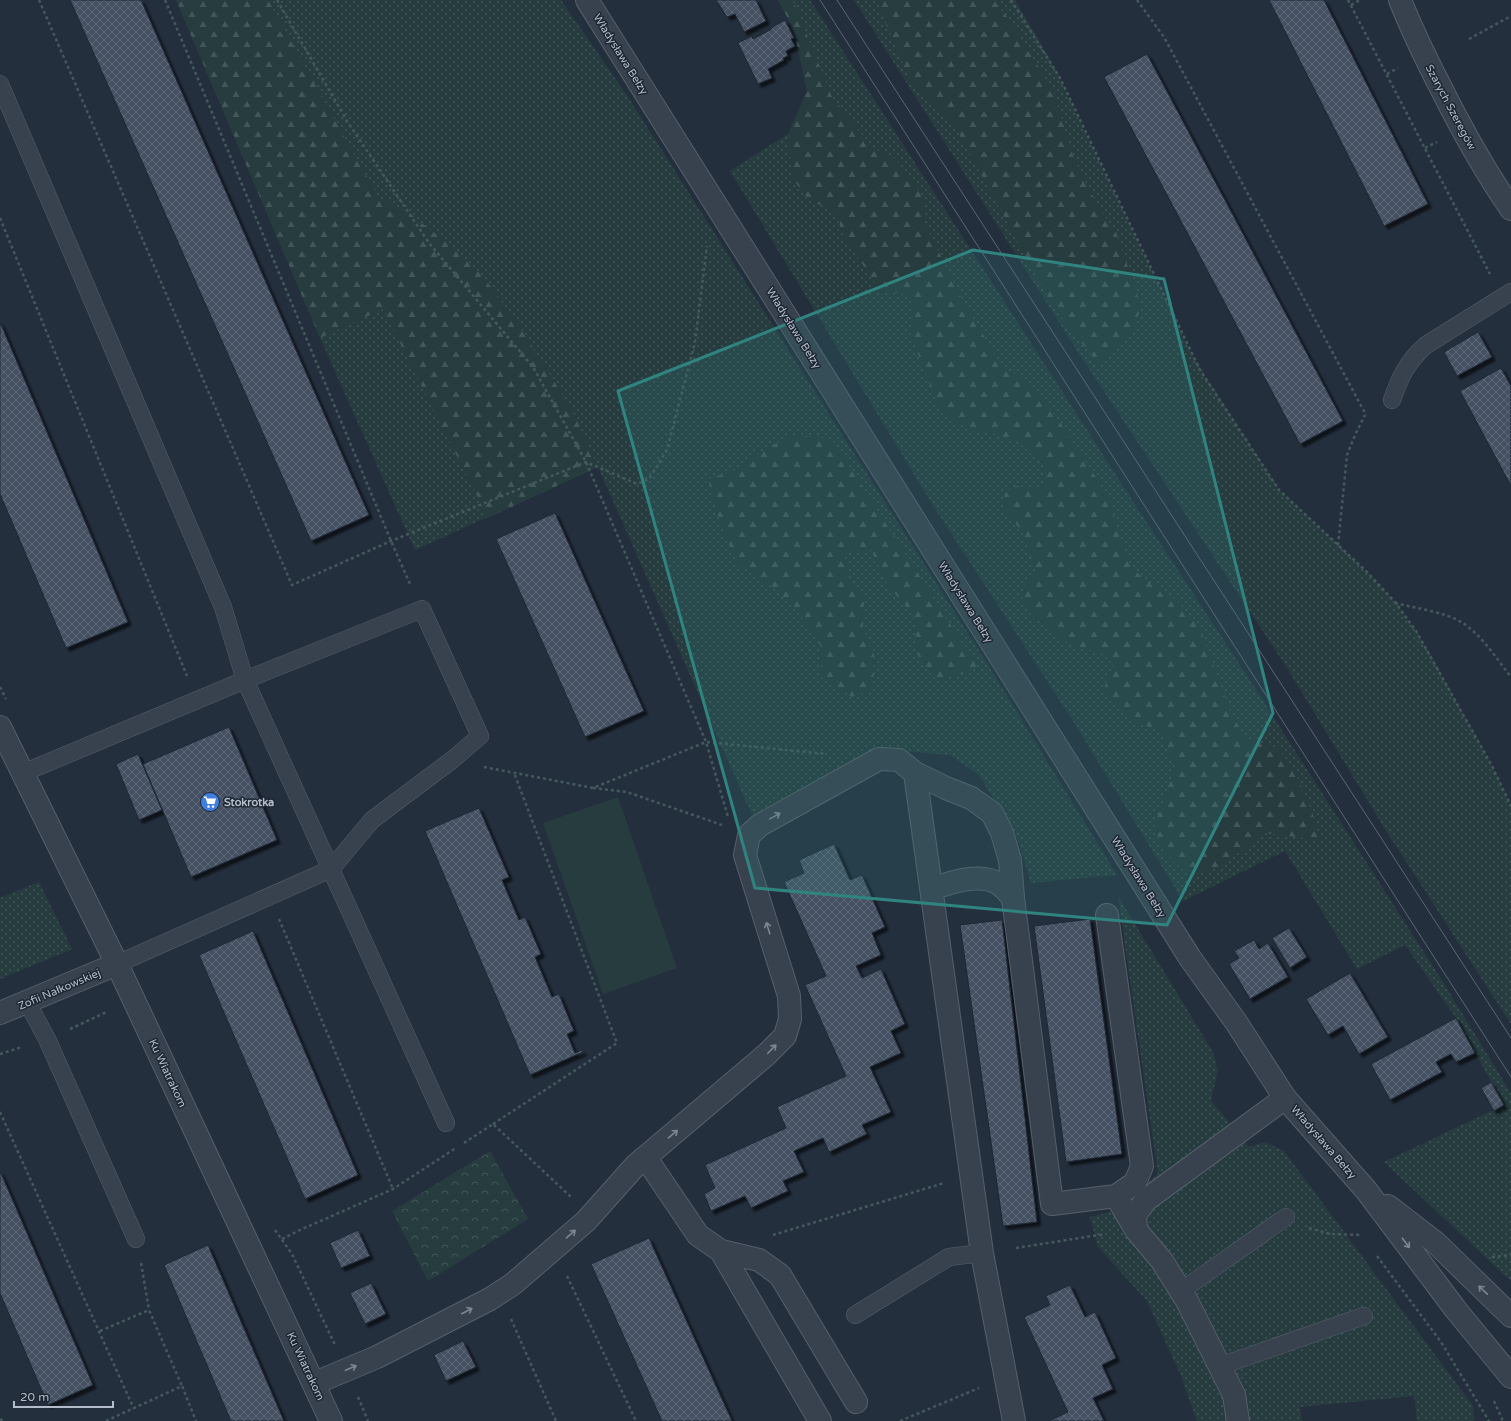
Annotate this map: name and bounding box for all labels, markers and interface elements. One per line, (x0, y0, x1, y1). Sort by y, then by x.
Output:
street label: Władysława Bełzy (590, 11, 651, 97)
street label: Szarych Szeregów (1423, 62, 1479, 152)
street label: Władysława Bełzy (763, 285, 824, 371)
street label: Władysława Bełzy (935, 559, 996, 645)
supermarket icon: Stokrotka (199, 791, 221, 813)
place label: Stokrotka (224, 796, 274, 809)
one-way arrow (769, 812, 781, 819)
street label: Władysława Bełzy (1108, 834, 1169, 920)
one-way arrow (764, 922, 771, 935)
street label: Zofii Nałkowskiej (16, 966, 103, 1013)
street label: Ku Wiatrakom (146, 1037, 189, 1109)
one-way arrow (767, 1044, 777, 1054)
street label: Władysława Bełzy (1288, 1103, 1359, 1182)
one-way arrow (668, 1129, 678, 1138)
one-way arrow (566, 1230, 577, 1239)
one-way arrow (1402, 1238, 1411, 1249)
one-way arrow (1478, 1285, 1488, 1294)
one-way arrow (461, 1307, 473, 1314)
street label: Ku Wiatrakom (284, 1330, 327, 1402)
one-way arrow (344, 1364, 356, 1371)
scale bar (14, 1383, 113, 1409)
text: 20 m (20, 1390, 49, 1404)

